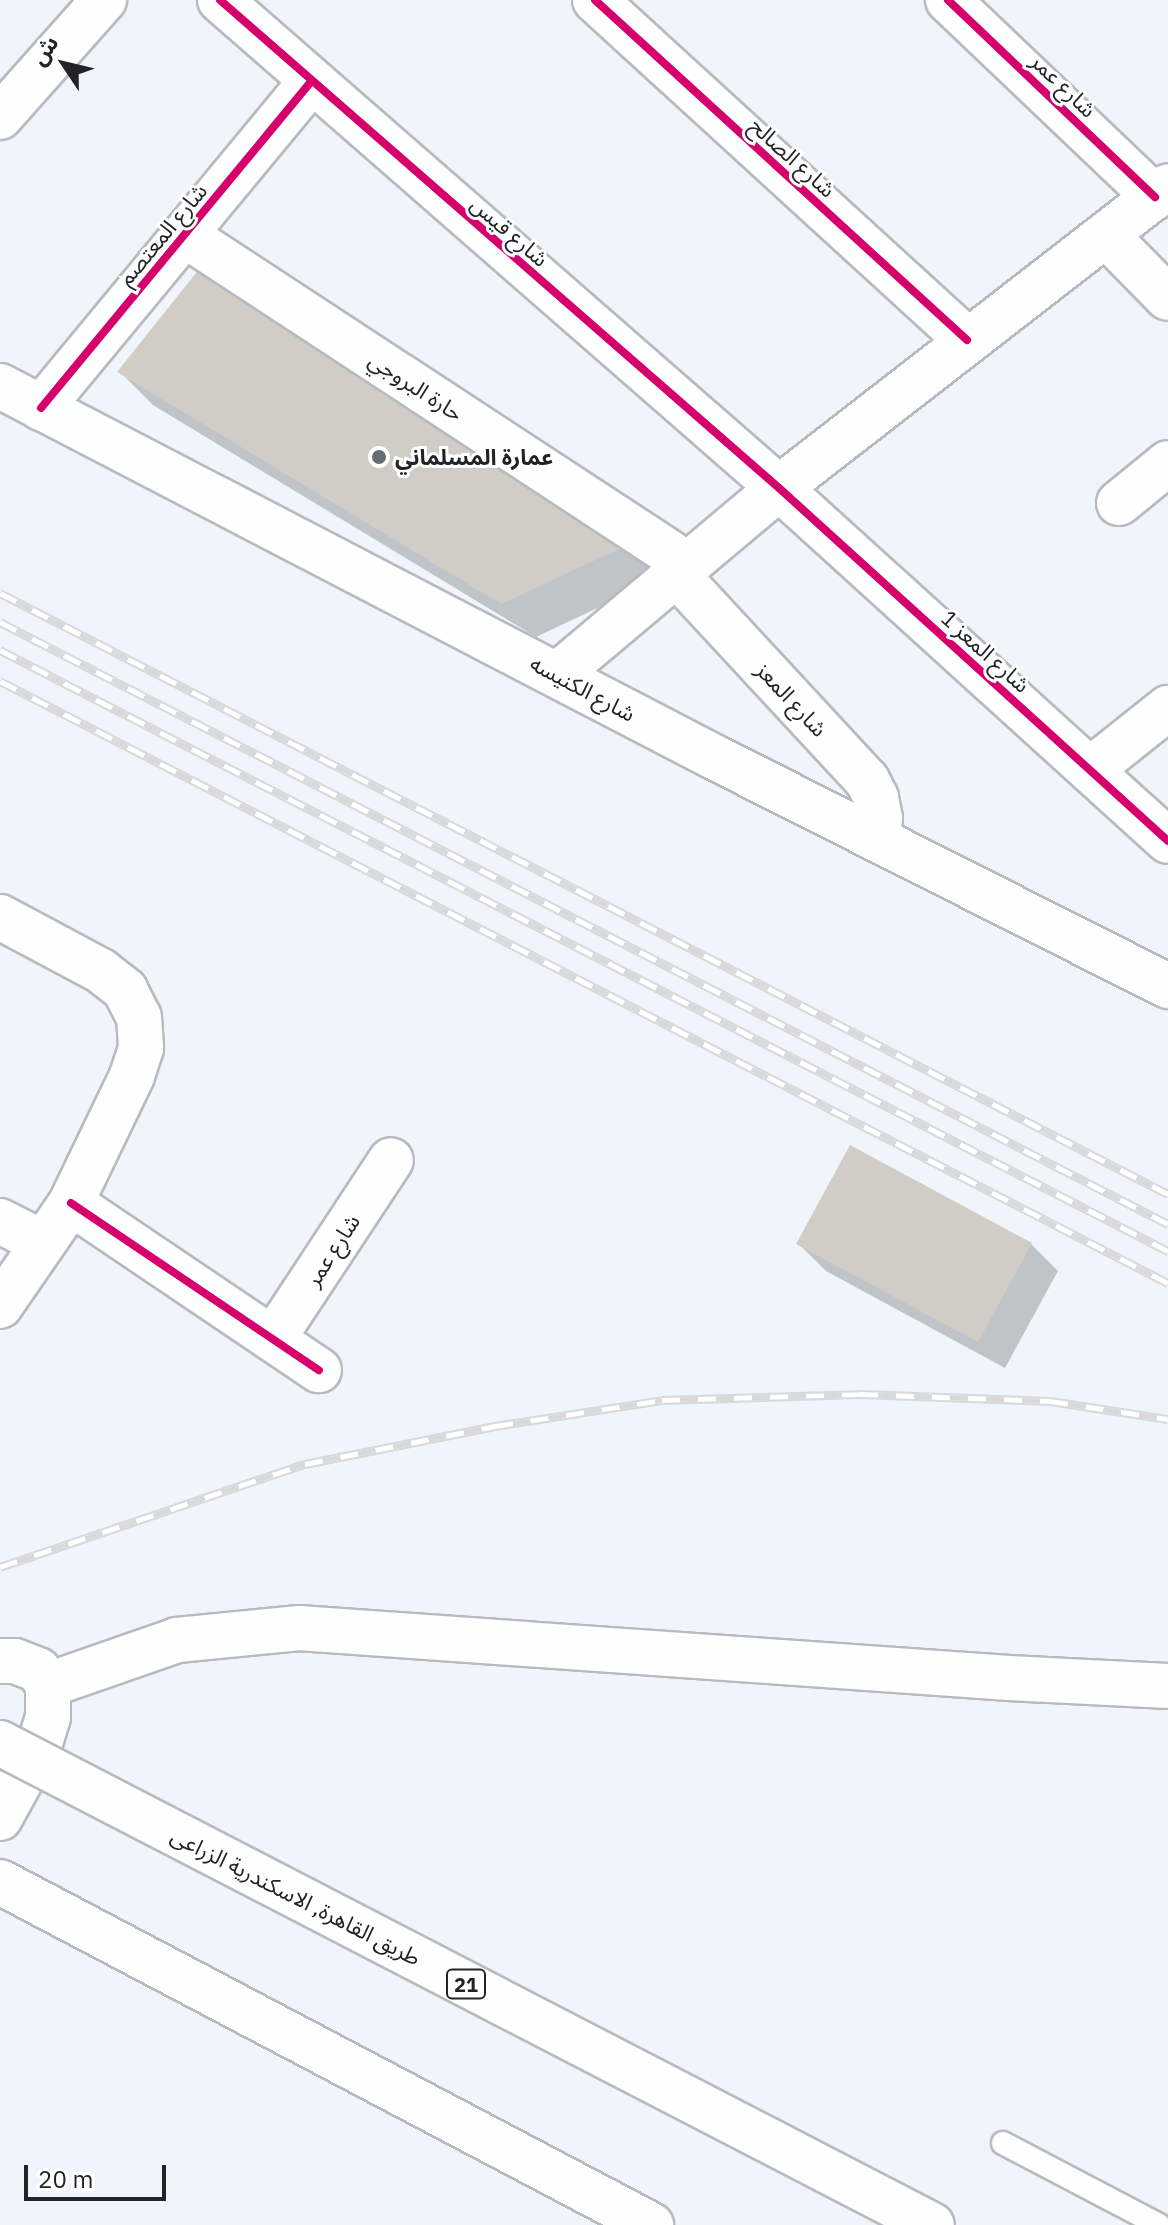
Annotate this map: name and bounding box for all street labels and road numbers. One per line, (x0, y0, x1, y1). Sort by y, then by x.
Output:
street label: شارع عمر (1026, 48, 1102, 122)
street label: شارع الصالح (745, 112, 841, 202)
street label: شارع المعتصم (112, 178, 212, 290)
street label: شارع قيس (466, 190, 554, 272)
street label: حارة البروجي (364, 346, 468, 426)
street label: شارع المعز 1 (936, 604, 1036, 698)
street label: شارع الكنيسه (526, 649, 640, 727)
street label: شارع المعز (751, 656, 833, 742)
street label: شارع عمر (299, 1209, 365, 1291)
street label: طريق القاهرة, الاسكندرية الزراعى (167, 1821, 425, 1971)
road number: 21 (446, 1968, 486, 2000)

